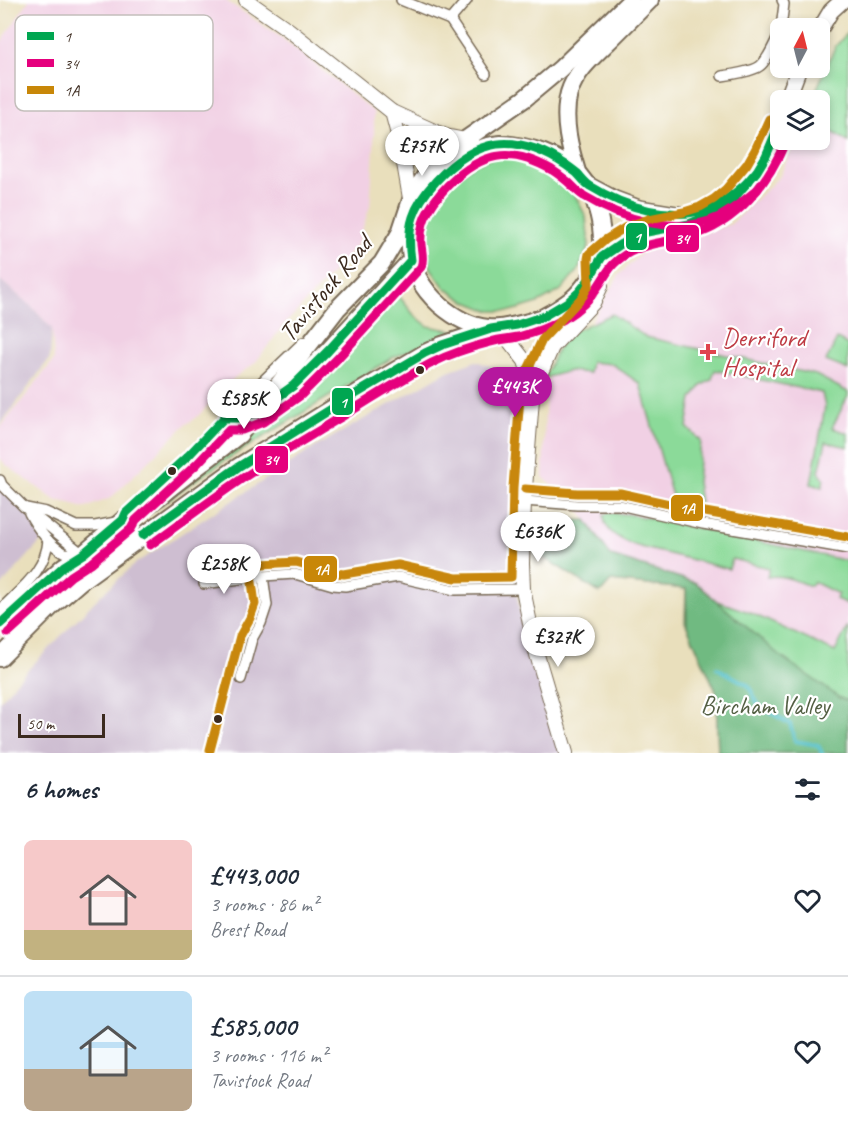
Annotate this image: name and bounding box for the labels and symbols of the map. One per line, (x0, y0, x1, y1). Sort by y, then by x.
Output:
legend (15, 15, 213, 111)
north arrow (770, 18, 830, 78)
text: 1 (64, 27, 72, 47)
text: 34 (64, 54, 80, 74)
text: 1A (64, 81, 80, 101)
pin: £757K (380, 126, 464, 177)
line badge: 1 (625, 222, 648, 251)
line badge: 34 (665, 224, 700, 253)
street label: Tavistock Road (271, 225, 382, 348)
text: 1 (633, 228, 642, 248)
text: 34 (675, 229, 691, 249)
place label: Derriford Hospital (722, 321, 809, 384)
marker: Derriford Hospital (699, 343, 717, 361)
unlabelled marker (414, 364, 426, 376)
pin: £443K (473, 367, 557, 418)
pin: £585K (202, 379, 286, 430)
line badge: 1 (331, 387, 354, 416)
text: 1 (339, 393, 348, 413)
line badge: 34 (254, 445, 289, 474)
text: 34 (264, 450, 280, 470)
unlabelled marker (166, 465, 178, 477)
line badge: 1A (670, 494, 704, 522)
text: 1A (679, 499, 697, 519)
pin: £636K (496, 512, 580, 563)
pin: £258K (182, 544, 266, 595)
line badge: 1A (303, 555, 338, 583)
text: 1A (313, 560, 331, 580)
pin: £327K (516, 617, 600, 668)
park label: Bircham Valley (701, 689, 832, 722)
scale bar (18, 711, 105, 738)
unlabelled marker (212, 713, 224, 725)

